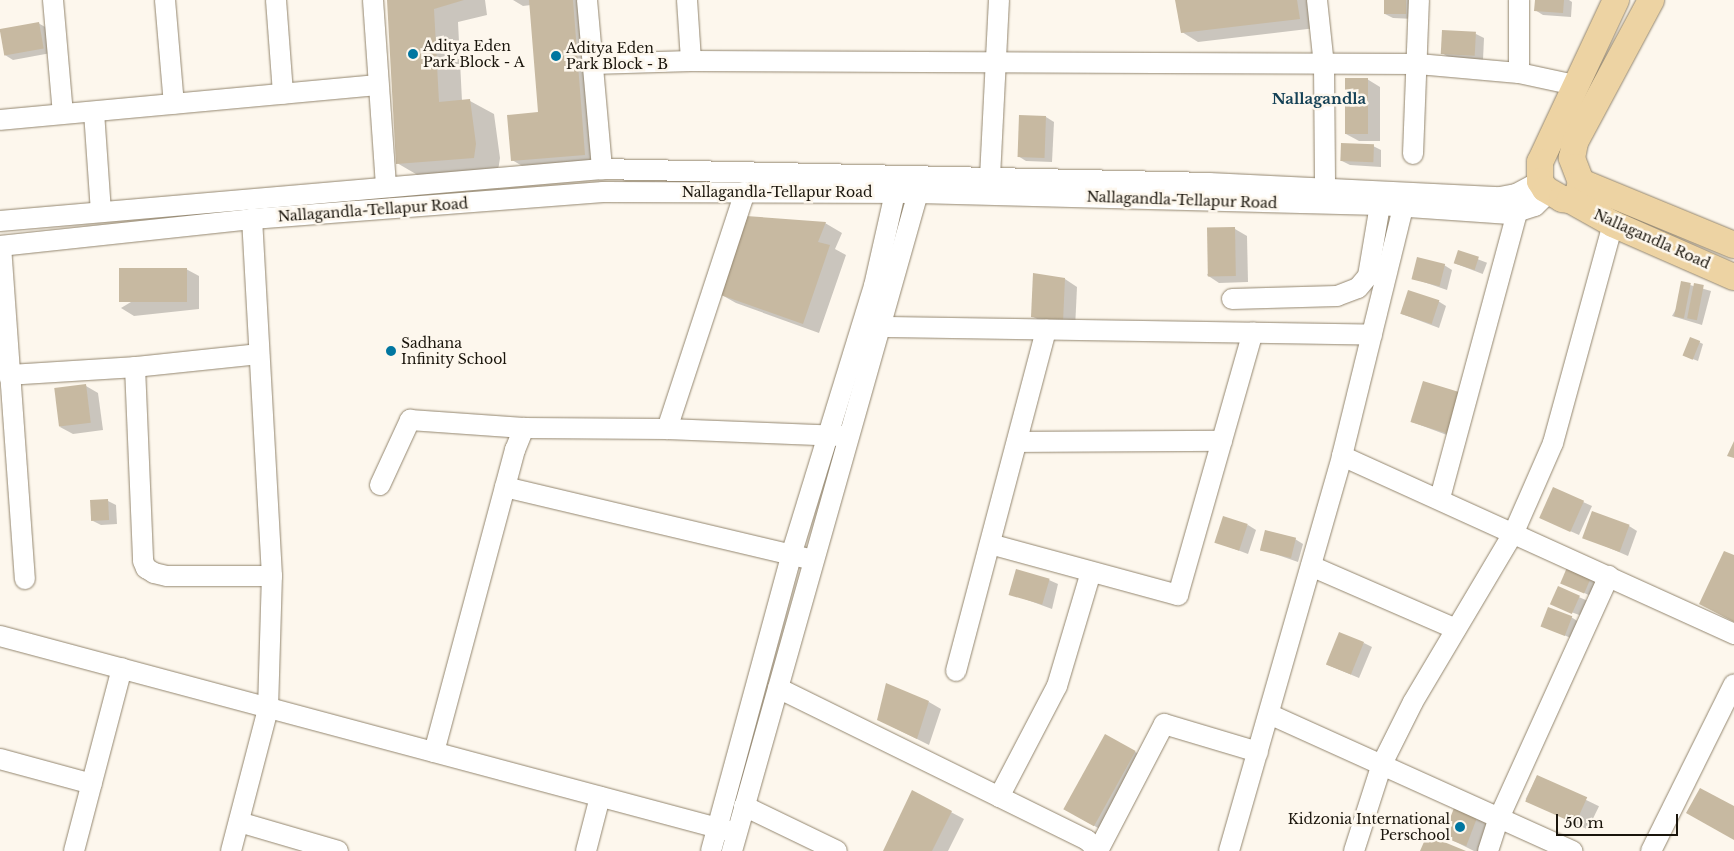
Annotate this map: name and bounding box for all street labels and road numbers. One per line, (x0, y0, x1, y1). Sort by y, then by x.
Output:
street label: Nallagandla-Tellapur Road (681, 184, 873, 200)
street label: Nallagandla-Tellapur Road (1086, 188, 1278, 212)
street label: Nallagandla-Tellapur Road (277, 195, 469, 225)
street label: Nallagandla Road (1591, 206, 1713, 272)

